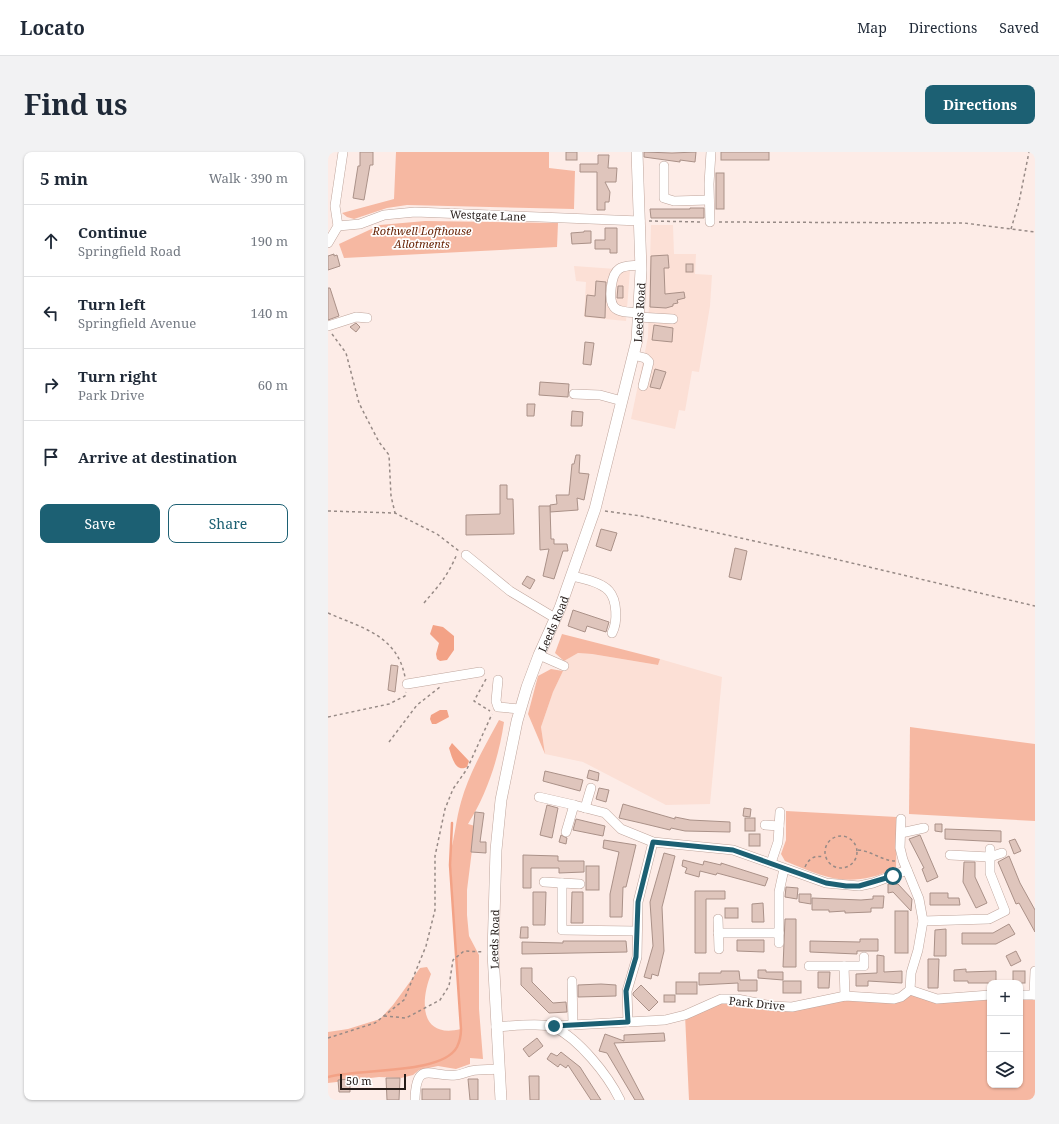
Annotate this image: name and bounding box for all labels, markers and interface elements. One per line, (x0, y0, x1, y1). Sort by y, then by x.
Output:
text: Locato (20, 15, 85, 41)
text: Map (857, 18, 887, 37)
text: Directions (909, 18, 977, 37)
text: Saved (999, 18, 1039, 37)
text: Find us (24, 85, 128, 123)
button: Directions (925, 85, 1035, 124)
text: 5 min (40, 167, 88, 190)
text: Walk · 390 m (209, 169, 288, 187)
street label: Westgate Lane (450, 206, 527, 224)
text: Continue (78, 222, 147, 242)
park label: Rothwell Lofthouse Allotments (372, 223, 472, 251)
icon: ahead (40, 230, 62, 252)
text: 190 m (251, 232, 288, 250)
text: Springfield Road (78, 242, 181, 260)
street label: Leeds Road (629, 282, 648, 343)
text: Turn left (78, 294, 146, 314)
icon: left (40, 302, 62, 324)
text: 140 m (251, 304, 288, 322)
text: Springfield Avenue (78, 314, 196, 332)
text: Turn right (78, 366, 157, 386)
icon: right (40, 374, 62, 396)
text: 60 m (258, 376, 288, 394)
text: Park Drive (78, 386, 145, 404)
icon: arrive (40, 446, 62, 468)
text: Arrive at destination (78, 447, 237, 467)
button: Save (40, 504, 160, 543)
button: Share (168, 504, 288, 543)
street label: Leeds Road (534, 593, 571, 654)
route start (884, 867, 902, 885)
street label: Leeds Road (485, 909, 502, 969)
map controls (987, 980, 1023, 1088)
button: + (987, 980, 1023, 1016)
street label: Park Drive (728, 993, 786, 1013)
button: − (987, 1016, 1023, 1052)
route end (545, 1017, 563, 1035)
button: layers (987, 1052, 1023, 1088)
scale bar (340, 1072, 406, 1091)
text: 50 m (346, 1073, 372, 1088)

